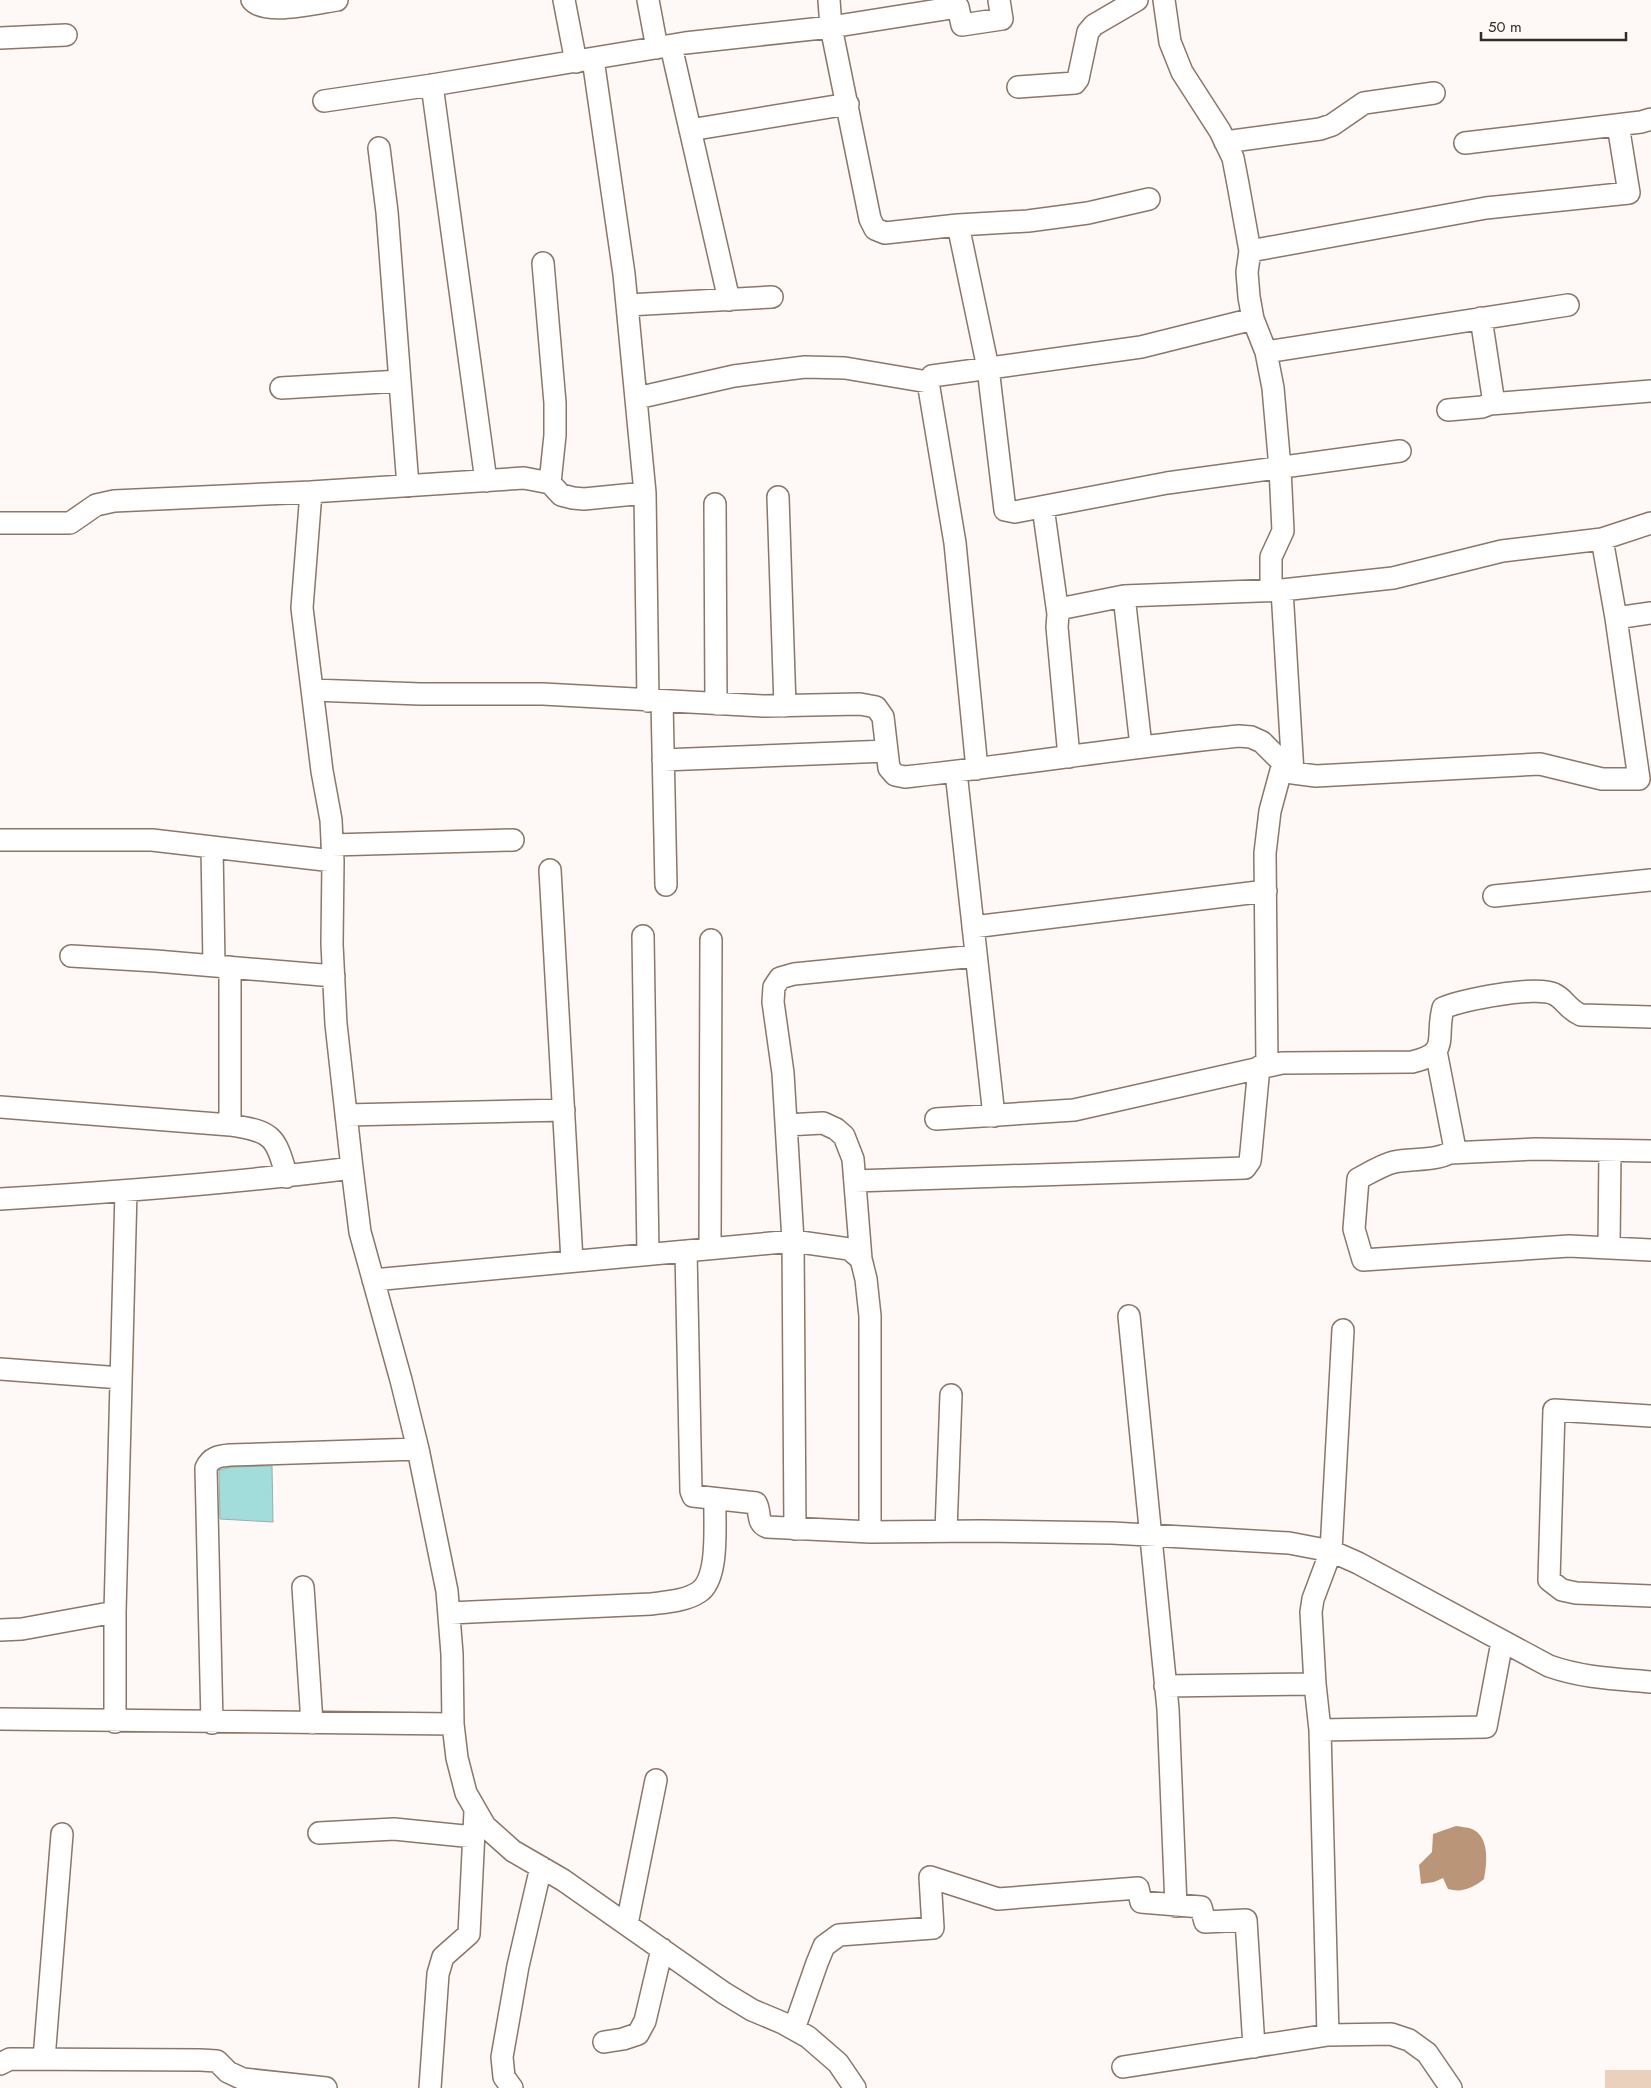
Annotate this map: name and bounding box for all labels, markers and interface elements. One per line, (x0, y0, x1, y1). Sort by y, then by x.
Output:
scale bar (1481, 10, 1626, 42)
text: 50 m (1488, 16, 1522, 38)

